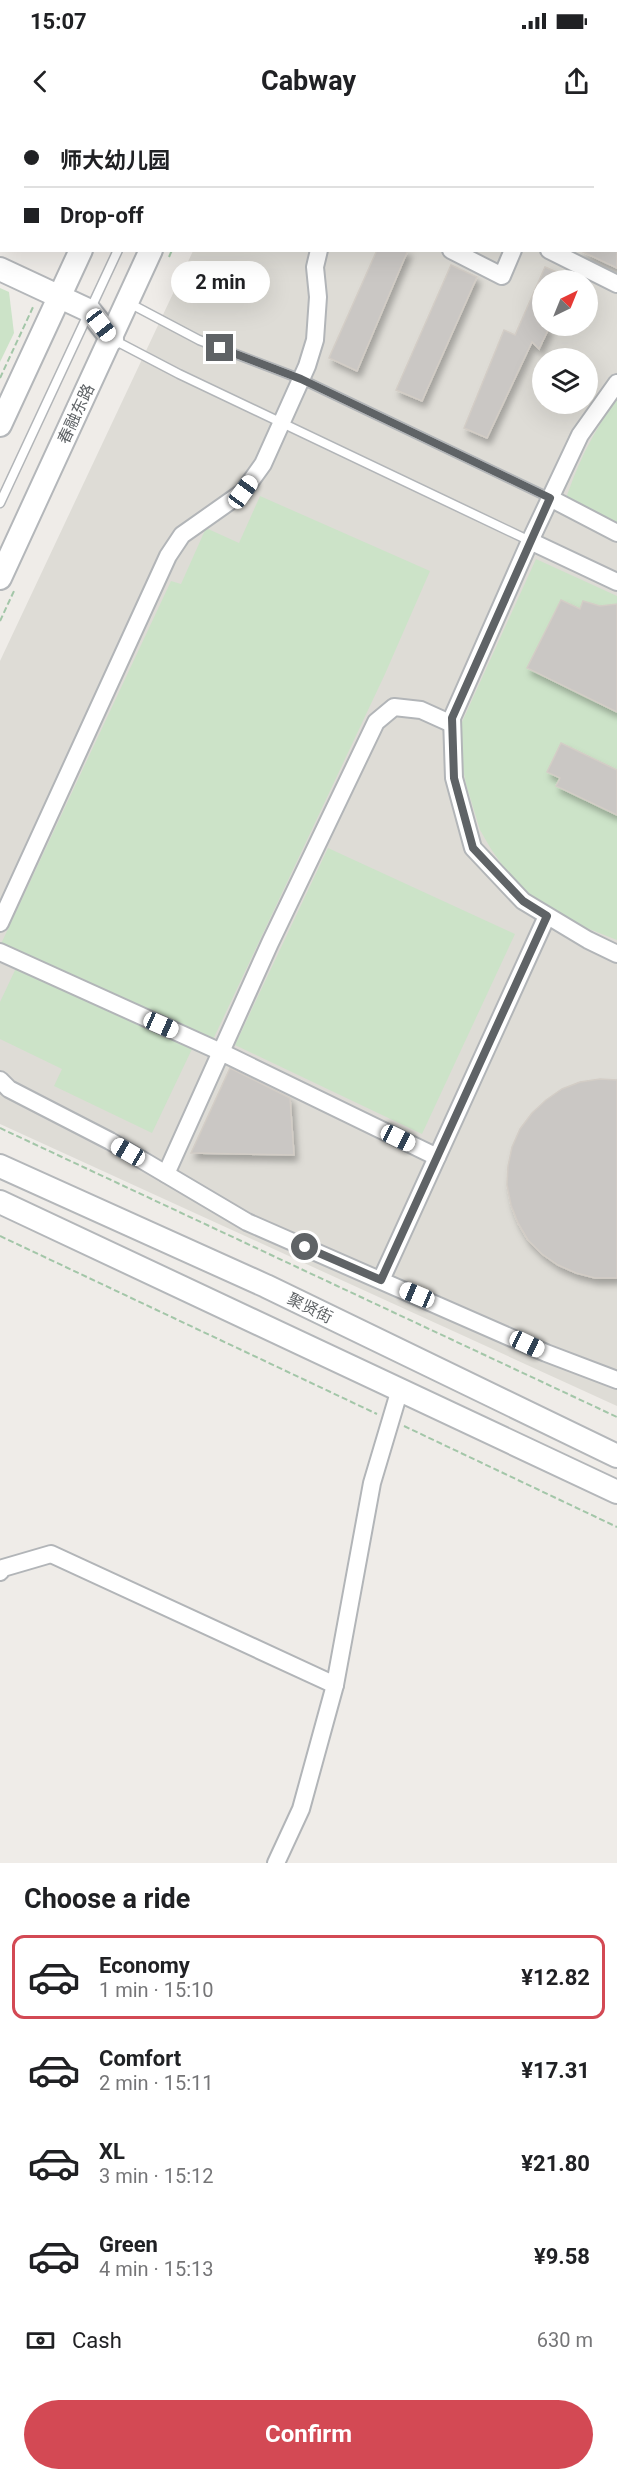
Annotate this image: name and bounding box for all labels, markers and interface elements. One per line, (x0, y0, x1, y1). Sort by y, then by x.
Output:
text: 15:07 (30, 9, 87, 34)
icon: back (24, 65, 57, 98)
text: Cabway (261, 65, 356, 97)
icon: share (560, 65, 593, 98)
text: 师大幼儿园 (60, 148, 170, 173)
text: Drop-off (60, 203, 144, 228)
callout: 2 min (170, 261, 270, 303)
text: 2 min (195, 270, 246, 294)
north arrow (532, 270, 598, 336)
map controls (532, 270, 598, 414)
car (83, 305, 119, 345)
route end (206, 334, 233, 361)
button: layers (532, 348, 598, 414)
street label: 春融东路 (54, 381, 98, 447)
car (225, 472, 261, 512)
car (141, 1009, 181, 1041)
car (378, 1122, 418, 1154)
car (108, 1135, 148, 1169)
route start (291, 1233, 318, 1260)
car (397, 1280, 437, 1310)
street label: 聚贤街 (284, 1289, 336, 1327)
car (507, 1328, 547, 1360)
text: Choose a ride (24, 1883, 190, 1915)
icon: car (27, 1950, 81, 2004)
text: Economy (99, 1953, 190, 1978)
text: ¥12.82 (521, 1965, 590, 1990)
text: 1 min · 15:10 (99, 1978, 214, 2002)
icon: car (27, 2043, 81, 2097)
text: Comfort (99, 2046, 181, 2071)
text: ¥17.31 (521, 2058, 590, 2083)
text: 2 min · 15:11 (99, 2071, 214, 2095)
icon: car (27, 2136, 81, 2190)
text: XL (99, 2139, 125, 2164)
text: ¥21.80 (521, 2151, 590, 2176)
text: 3 min · 15:12 (99, 2164, 214, 2188)
icon: car (27, 2229, 81, 2283)
text: Green (99, 2232, 158, 2257)
text: ¥9.58 (534, 2244, 590, 2269)
text: 4 min · 15:13 (99, 2257, 214, 2281)
icon: cash (24, 2324, 57, 2357)
text: Cash (72, 2328, 122, 2353)
text: 630 m (537, 2328, 593, 2352)
button: Confirm (24, 2400, 593, 2469)

